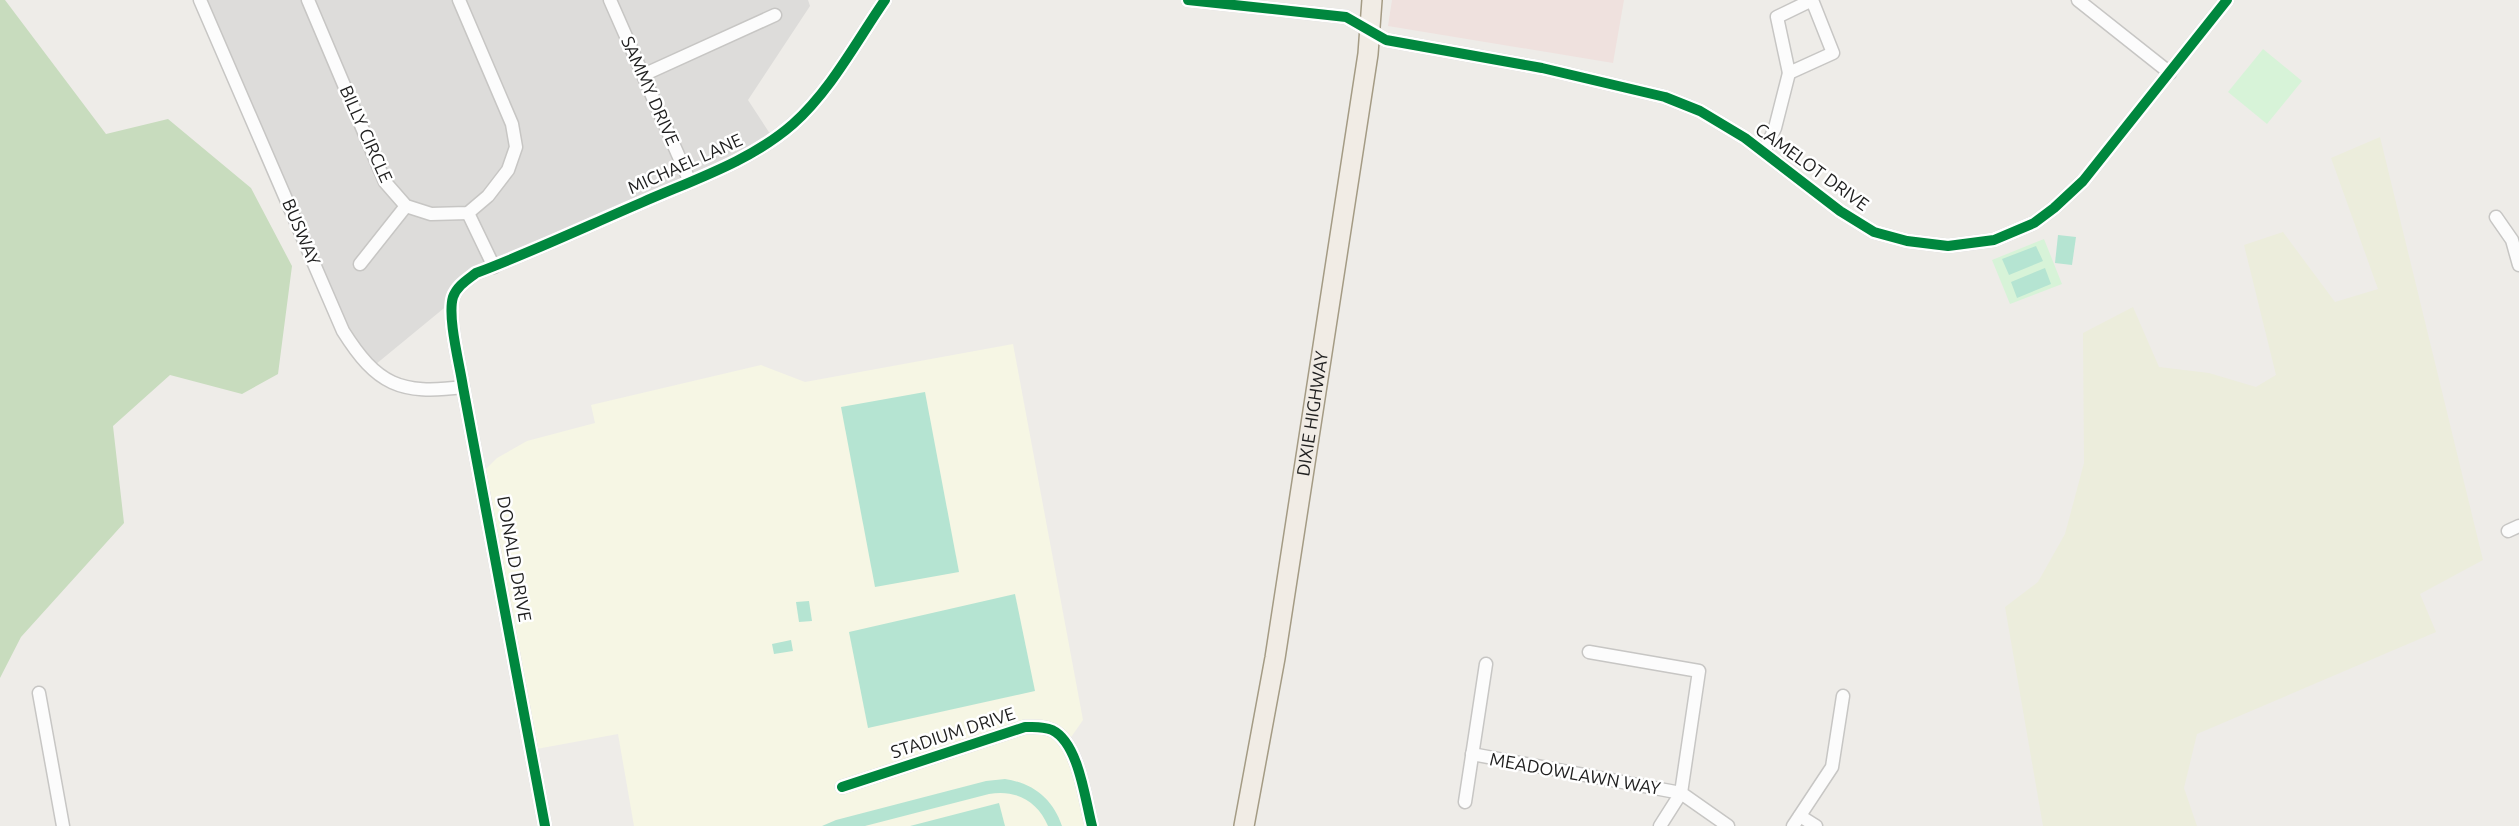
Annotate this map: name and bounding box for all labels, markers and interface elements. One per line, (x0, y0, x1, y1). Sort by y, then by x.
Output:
street label: SAMMY DRIVE (618, 33, 684, 148)
street label: BILLY CIRCLE (337, 82, 397, 185)
street label: CAMELOT DRIVE (1752, 118, 1873, 214)
street label: MICHAEL LANE (624, 129, 745, 197)
street label: BUSWAY (279, 195, 325, 268)
street label: DIXIE HIGHWAY (1292, 349, 1331, 477)
street label: DONALD DRIVE (494, 494, 536, 623)
street label: STADIUM DRIVE (888, 703, 1017, 762)
street label: MEADOWLAWN WAY (1488, 748, 1663, 798)

